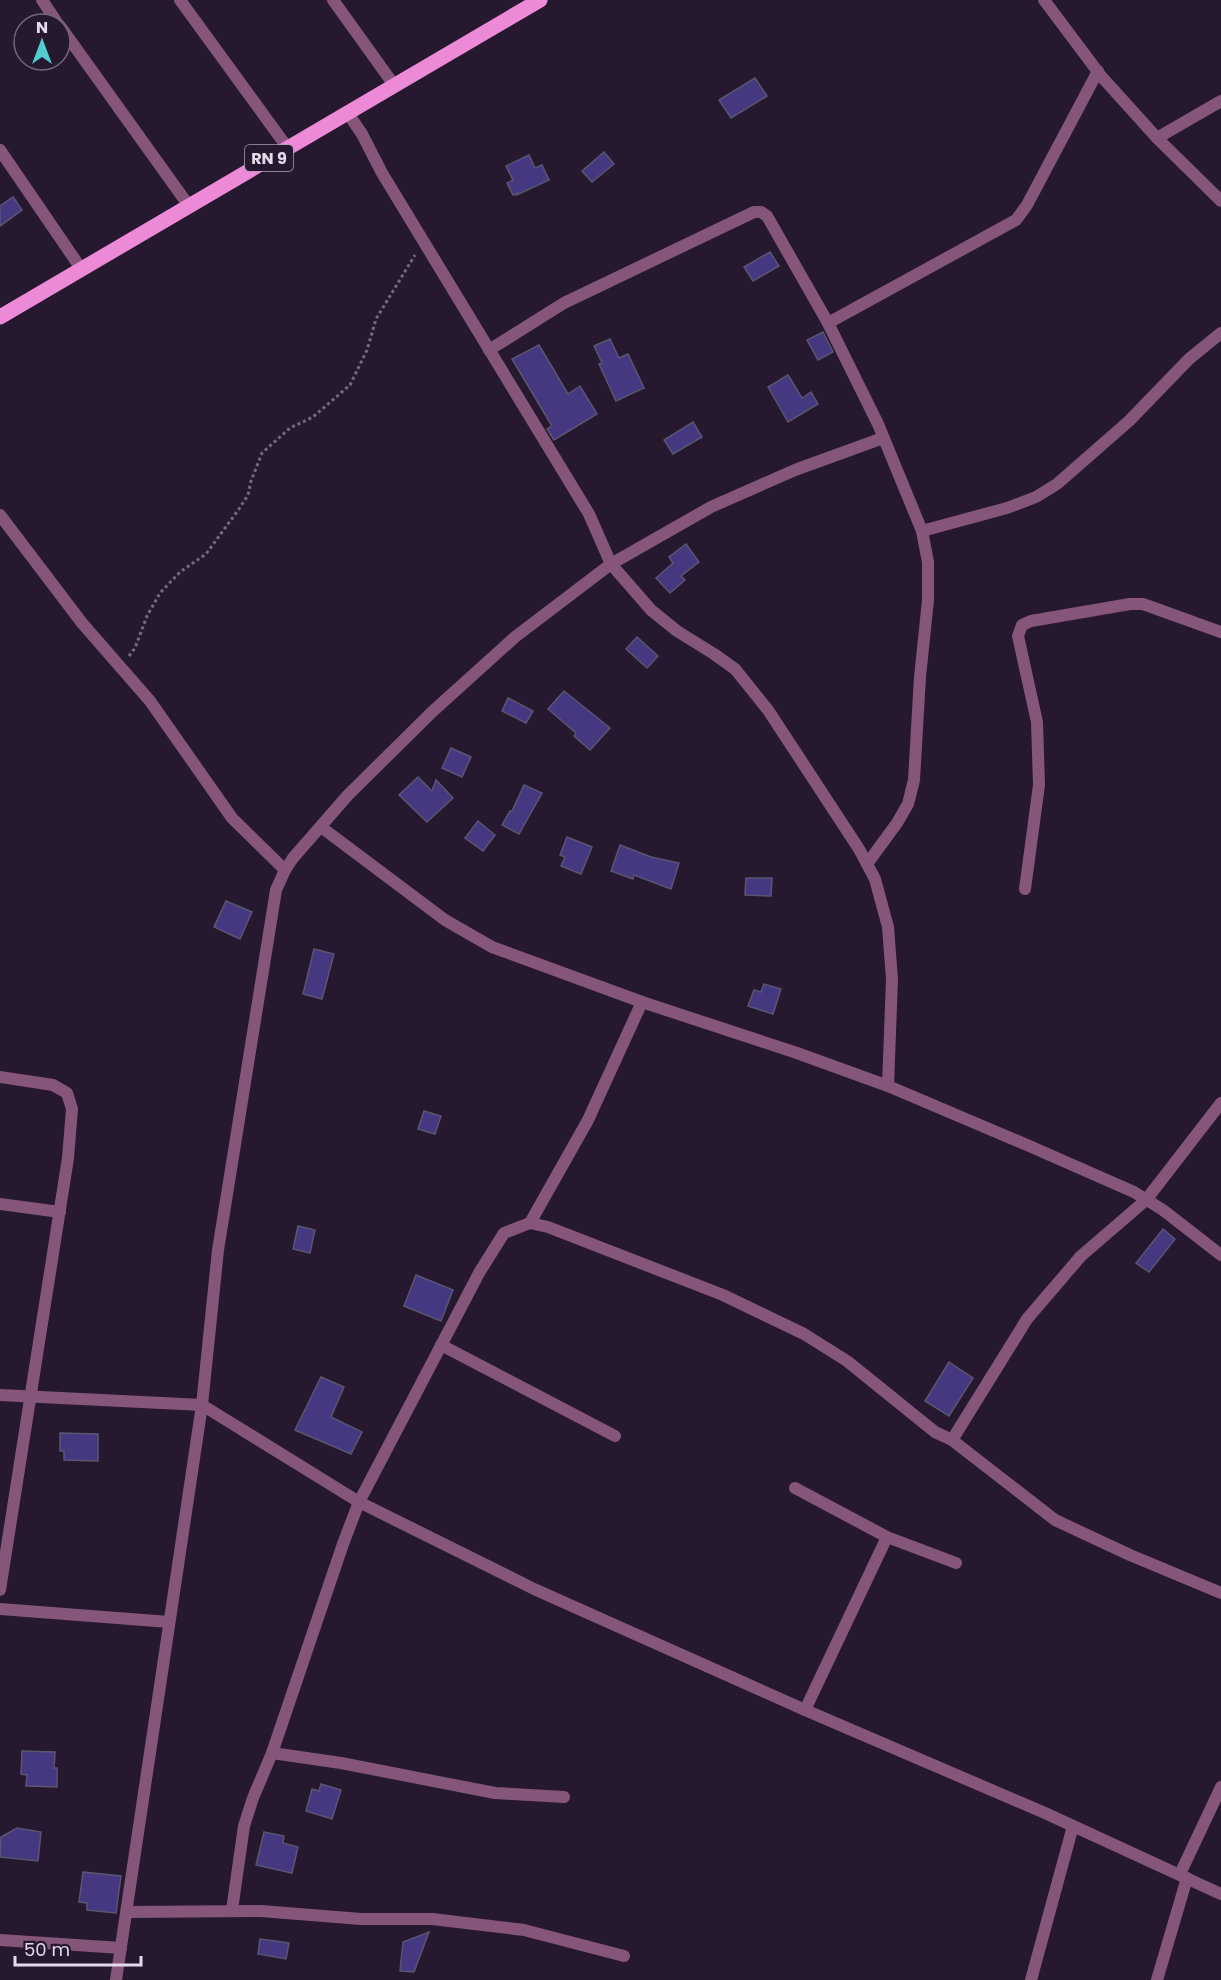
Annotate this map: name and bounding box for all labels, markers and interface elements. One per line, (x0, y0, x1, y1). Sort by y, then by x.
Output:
north arrow (12, 12, 72, 72)
text: N (36, 16, 48, 39)
road number: RN 9 (245, 145, 293, 171)
scale bar (15, 1929, 141, 1967)
text: 50 m (24, 1937, 70, 1962)

